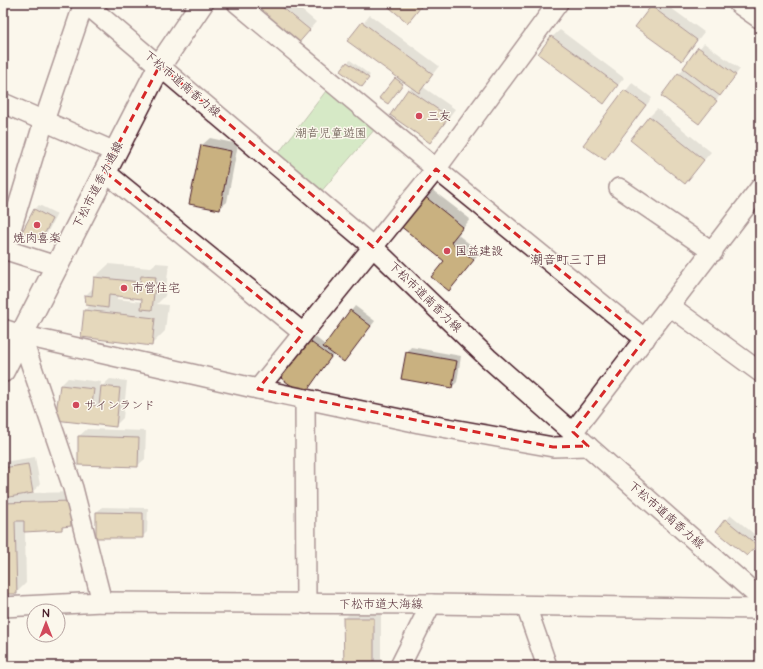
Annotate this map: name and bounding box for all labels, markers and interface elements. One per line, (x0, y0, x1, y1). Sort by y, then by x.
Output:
street label: 下松市道南香力線 (140, 47, 224, 121)
place label: 三友 (427, 108, 451, 125)
marker: 三友 (414, 111, 424, 121)
park label: 潮音児童遊園 (295, 125, 367, 142)
street label: 下松市道香力通線 (69, 138, 127, 232)
marker: 焼肉喜楽 (32, 220, 42, 230)
place label: 焼肉喜楽 (13, 230, 61, 247)
place label: 国益建設 (455, 243, 503, 260)
marker: 国益建設 (442, 246, 452, 256)
district label: 潮音町三丁目 (530, 251, 608, 269)
street label: 下松市道南香力線 (385, 258, 465, 336)
place label: 市営住宅 (132, 280, 180, 297)
marker: 市営住宅 (119, 283, 129, 293)
place label: サインランド (84, 397, 155, 414)
marker: サインランド (71, 400, 81, 410)
street label: 下松市道南香力線 (624, 477, 708, 553)
street label: 下松市道大海線 (339, 596, 423, 613)
north arrow (26, 603, 66, 643)
text: N (43, 606, 50, 621)

